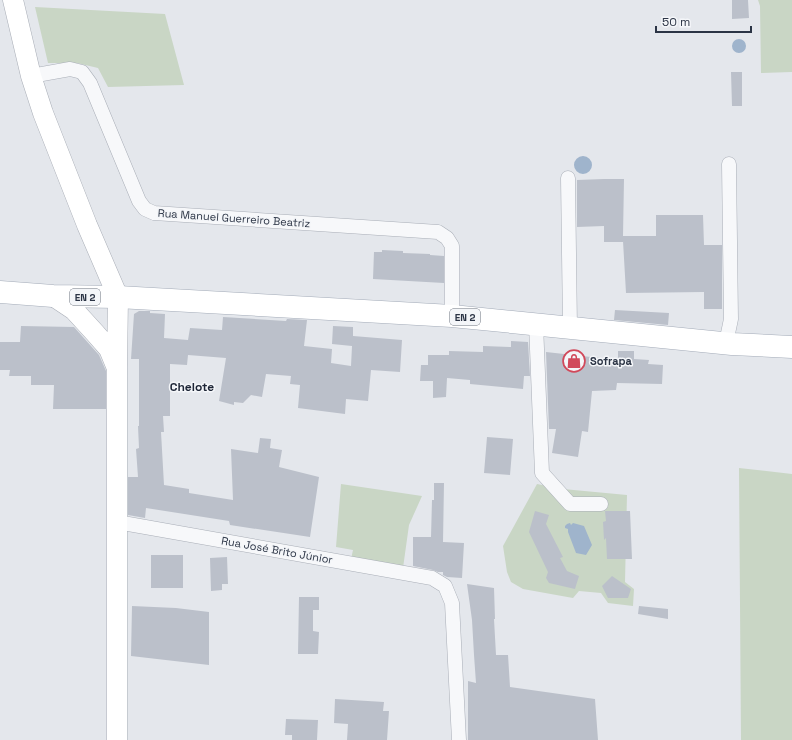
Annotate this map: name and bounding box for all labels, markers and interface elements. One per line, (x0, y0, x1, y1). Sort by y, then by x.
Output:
scale bar (656, 8, 751, 34)
text: 50 m (662, 14, 690, 30)
street label: Rua Manuel Guerreiro Beatriz (157, 206, 311, 230)
road number: EN 2 (70, 289, 100, 305)
road number: EN 2 (450, 309, 480, 325)
shop icon: Sofrapa (561, 348, 587, 374)
place label: Sofrapa (590, 354, 633, 368)
district label: Chelote (170, 379, 214, 395)
street label: Rua José Brito Júnior (220, 533, 334, 567)

